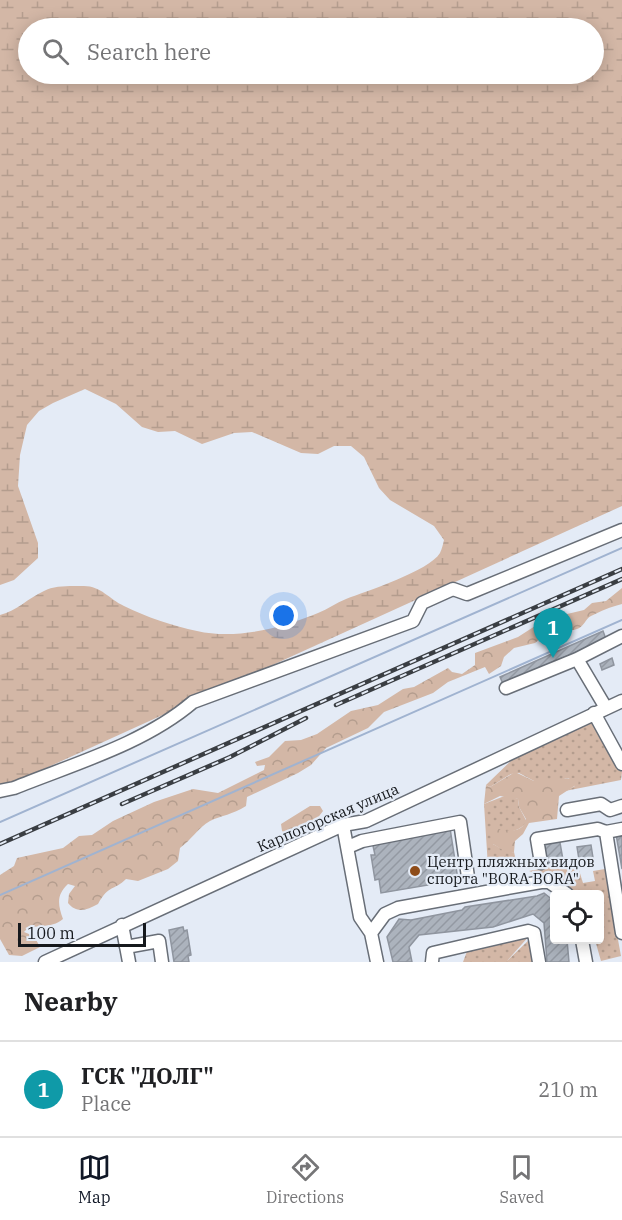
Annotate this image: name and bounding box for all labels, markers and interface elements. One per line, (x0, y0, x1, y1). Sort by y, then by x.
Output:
search box (18, 18, 604, 84)
icon: search (39, 35, 72, 68)
text: Search here (87, 37, 211, 66)
your location (269, 601, 298, 630)
pin: 1 (534, 608, 572, 658)
street label: Карпогорская улица (254, 779, 402, 856)
place label: Центр пляжных видов спорта "BORA BORA" (427, 852, 595, 888)
marker: Центр пляжных видов спорта "BORA BORA" (408, 864, 422, 878)
map controls (550, 890, 604, 944)
button: locate (550, 890, 604, 944)
scale bar (18, 920, 146, 948)
text: 100 m (27, 923, 75, 943)
text: Nearby (24, 984, 118, 1018)
text: ГСК "ДОЛГ" (81, 1061, 214, 1090)
text: 1 (38, 1076, 50, 1103)
text: 210 m (538, 1076, 598, 1103)
text: Place (81, 1090, 131, 1117)
tab: Map (78, 1151, 111, 1207)
tab: Directions (266, 1151, 344, 1207)
tab: Saved (499, 1151, 544, 1207)

